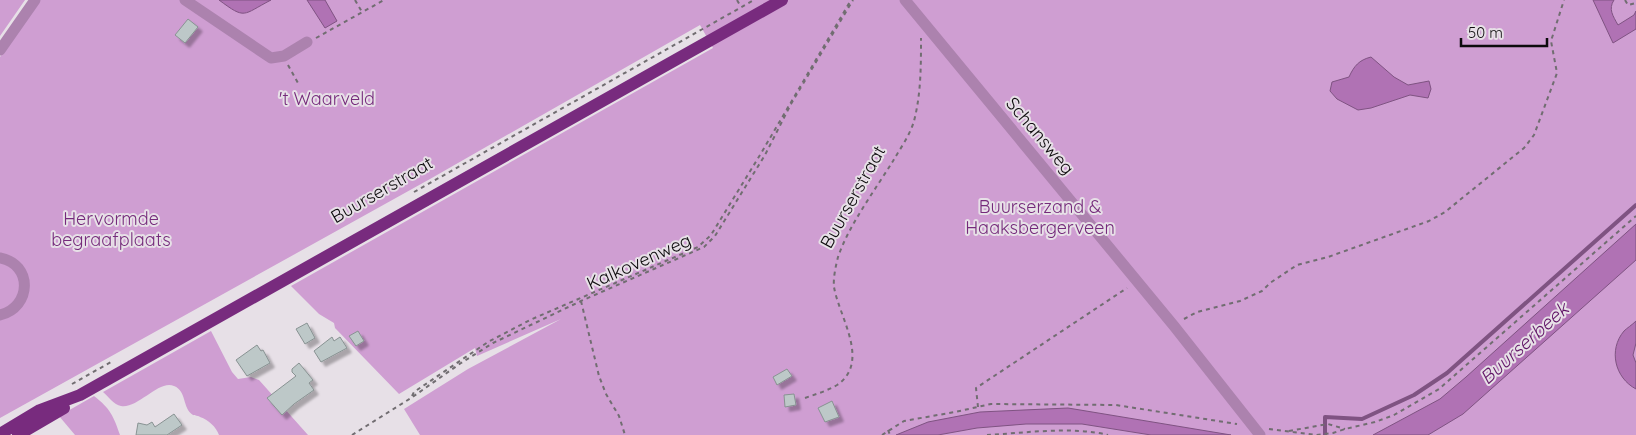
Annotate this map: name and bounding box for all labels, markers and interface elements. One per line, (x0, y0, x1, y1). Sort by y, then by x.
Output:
scale bar (1461, 15, 1547, 47)
text: 50 m (1468, 23, 1503, 42)
park label: 't Waarveld (279, 87, 375, 110)
street label: Schansweg (1001, 92, 1079, 179)
street label: Buurserstraat (815, 141, 890, 252)
street label: Buurserstraat (327, 151, 437, 228)
park label: Buurserzand & Haaksbergerveen (965, 195, 1115, 239)
park label: Hervormde begraafplaats (51, 207, 171, 251)
street label: Kalkovenweg (583, 228, 695, 295)
water label: Buurserbeek (1475, 296, 1575, 389)

